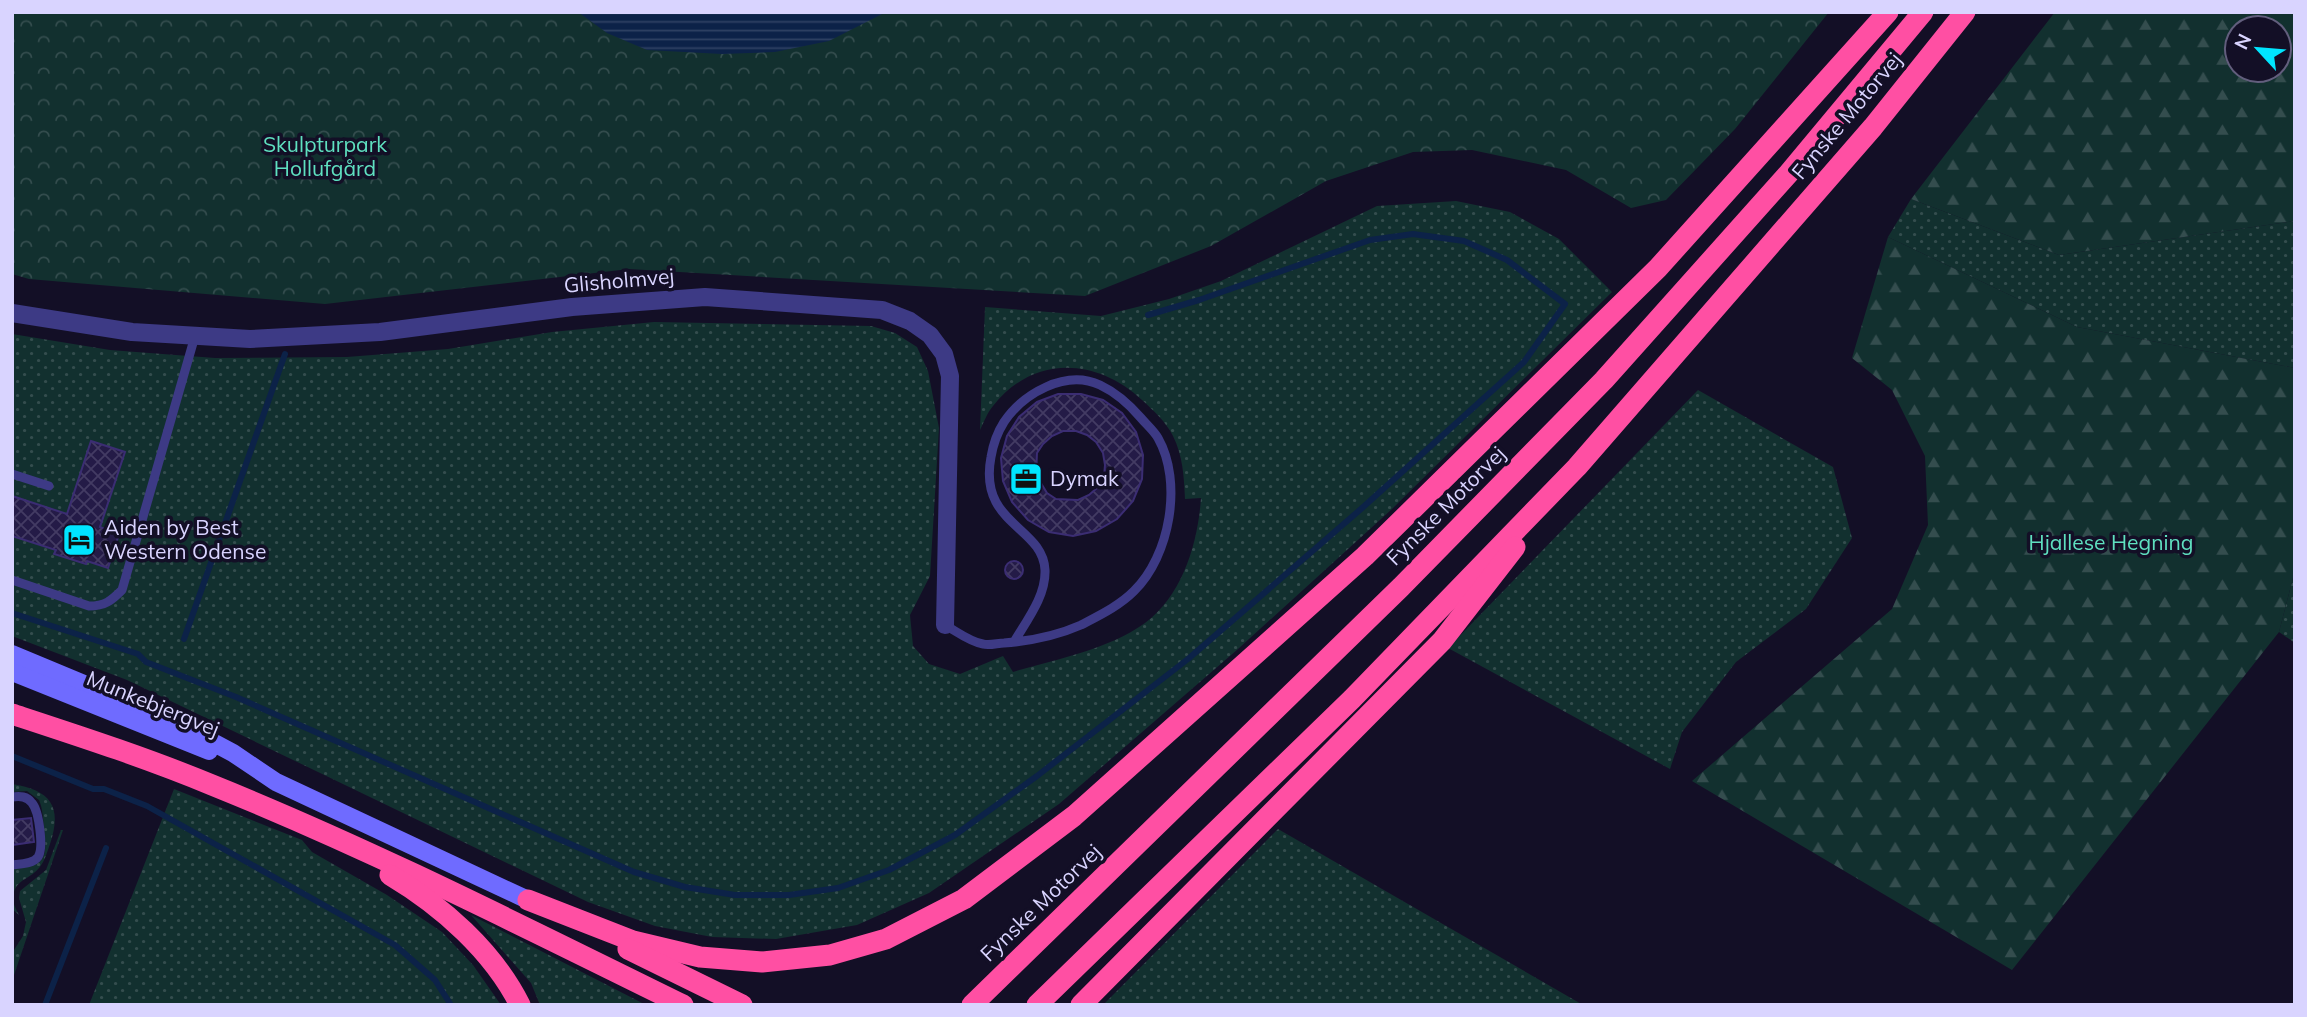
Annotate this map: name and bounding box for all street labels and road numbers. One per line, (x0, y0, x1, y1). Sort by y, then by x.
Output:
street label: Fynske Motorvej (1786, 47, 1907, 184)
street label: Glisholmvej (563, 262, 675, 298)
street label: Fynske Motorvej (1380, 440, 1510, 570)
street label: Munkebjergvej (83, 665, 224, 742)
street label: Fynske Motorvej (975, 838, 1106, 966)

